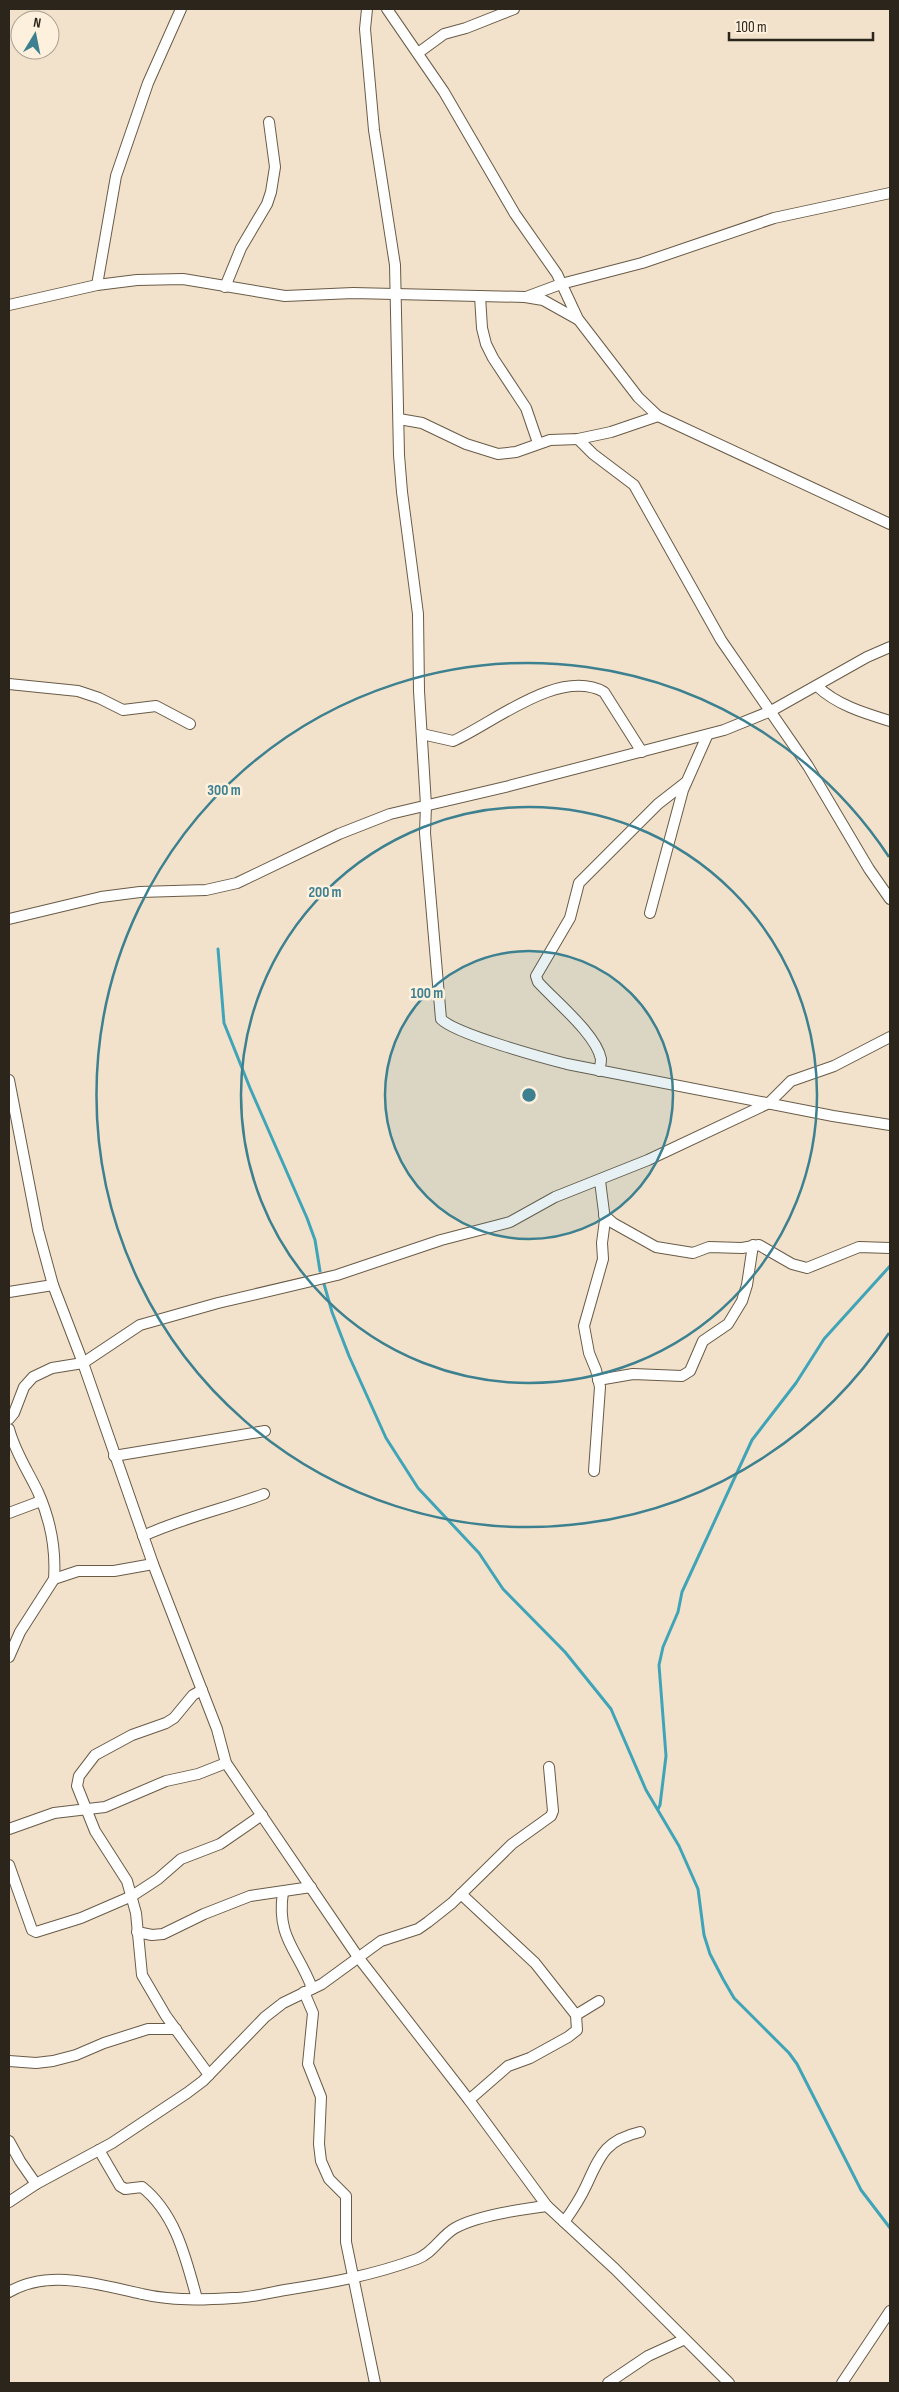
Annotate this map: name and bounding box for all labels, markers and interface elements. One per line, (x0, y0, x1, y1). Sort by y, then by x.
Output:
north arrow (10, 10, 60, 60)
scale bar (729, 10, 873, 42)
text: N (32, 14, 42, 32)
text: 100 m (736, 18, 767, 37)
text: 300 m (207, 781, 241, 800)
text: 200 m (308, 883, 342, 902)
text: 100 m (411, 984, 443, 1003)
centre of rings (520, 1086, 538, 1104)

